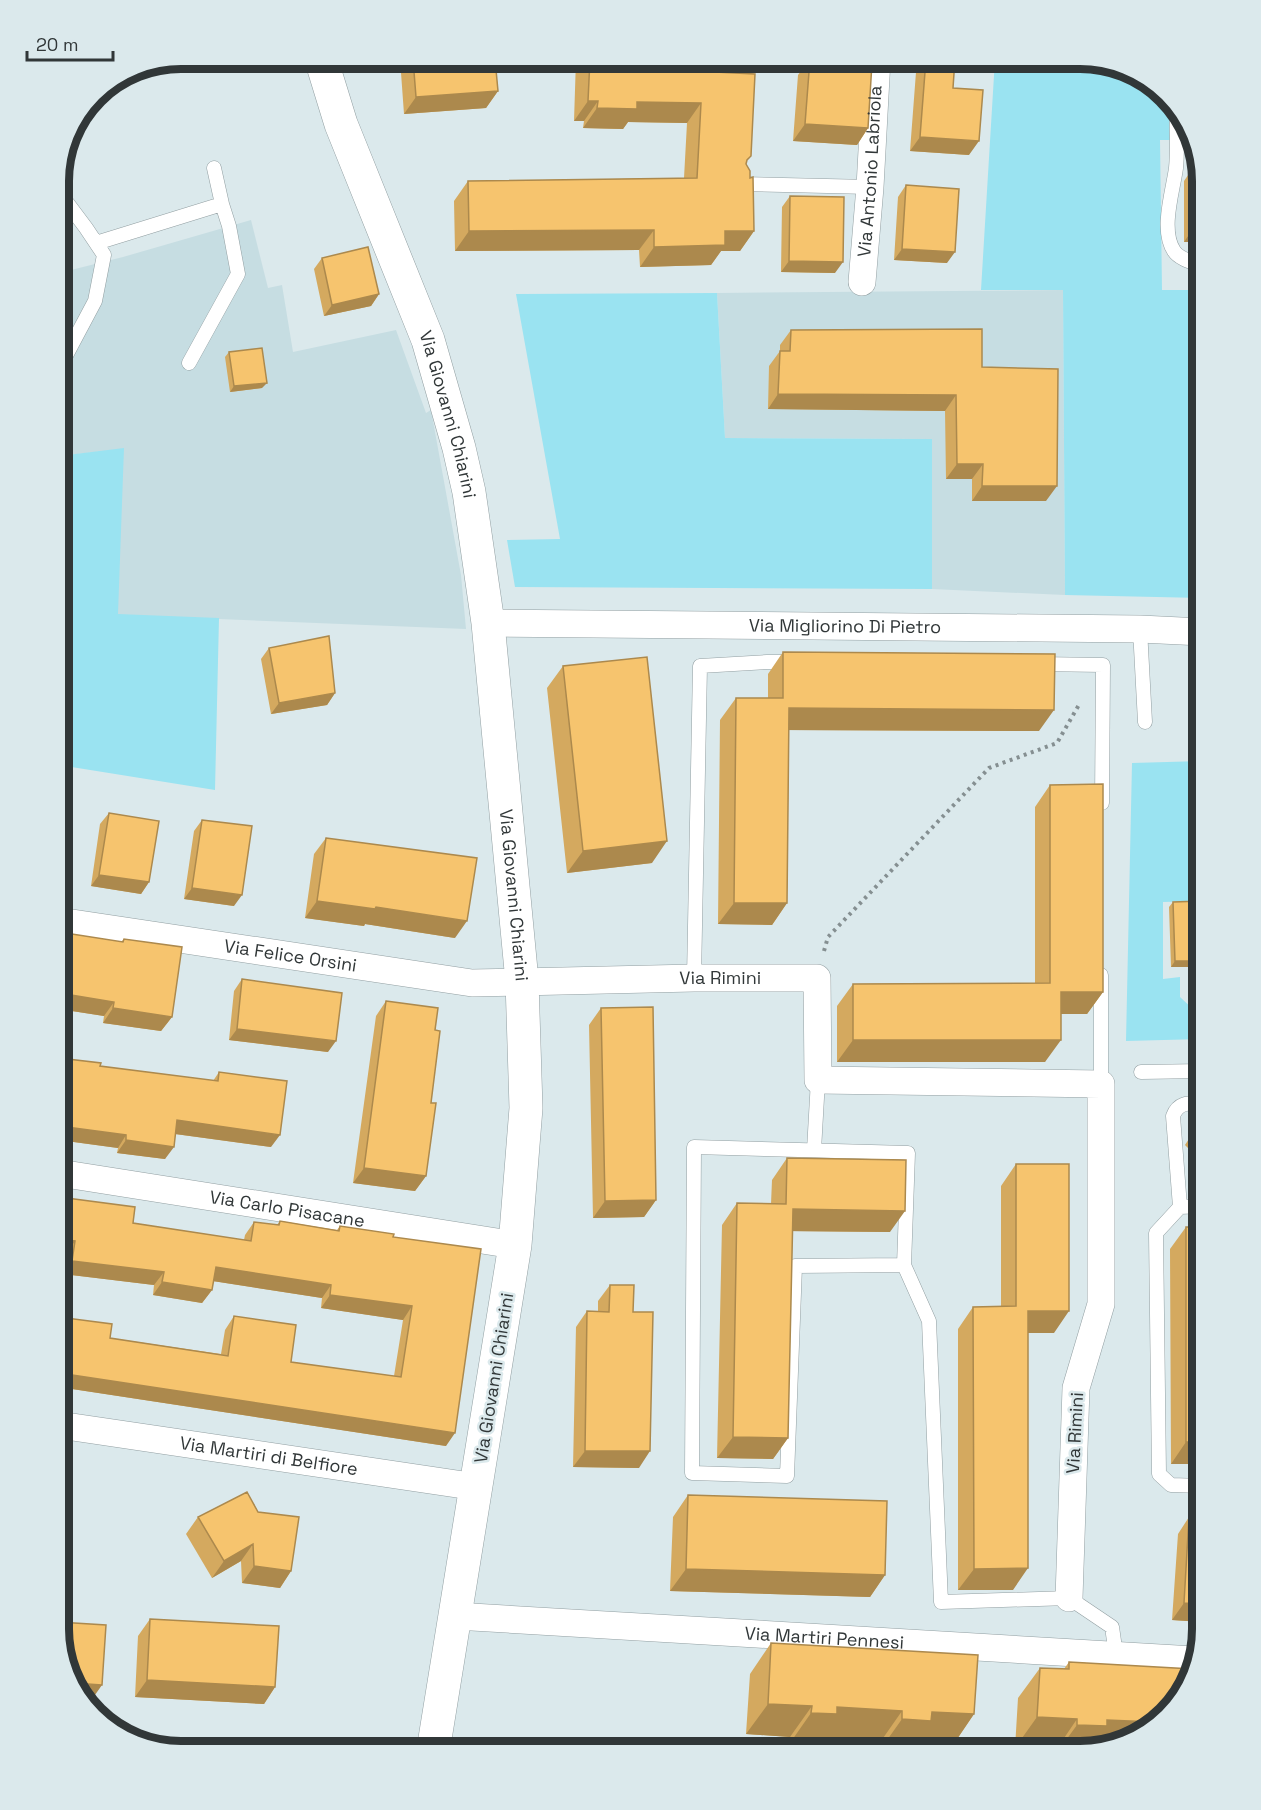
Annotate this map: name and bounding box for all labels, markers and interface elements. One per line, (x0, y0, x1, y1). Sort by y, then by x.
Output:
scale bar (27, 24, 112, 62)
text: 20 m (36, 33, 79, 56)
street label: Via Antonio Labriola (852, 85, 887, 258)
street label: Via Giovanni Chiarini (414, 327, 482, 500)
street label: Via Migliorino Di Pietro (749, 613, 941, 638)
street label: Via Giovanni Chiarini (495, 808, 534, 982)
street label: Via Felice Orsini (223, 934, 358, 977)
street label: Via Rimini (679, 966, 761, 989)
street label: Via Carlo Pisacane (208, 1185, 367, 1232)
street label: Via Giovanni Chiarini (469, 1291, 518, 1465)
street label: Via Rimini (1061, 1392, 1088, 1474)
street label: Via Martiri di Belfiore (178, 1431, 359, 1480)
street label: Via Martiri Pennesi (744, 1621, 905, 1654)

